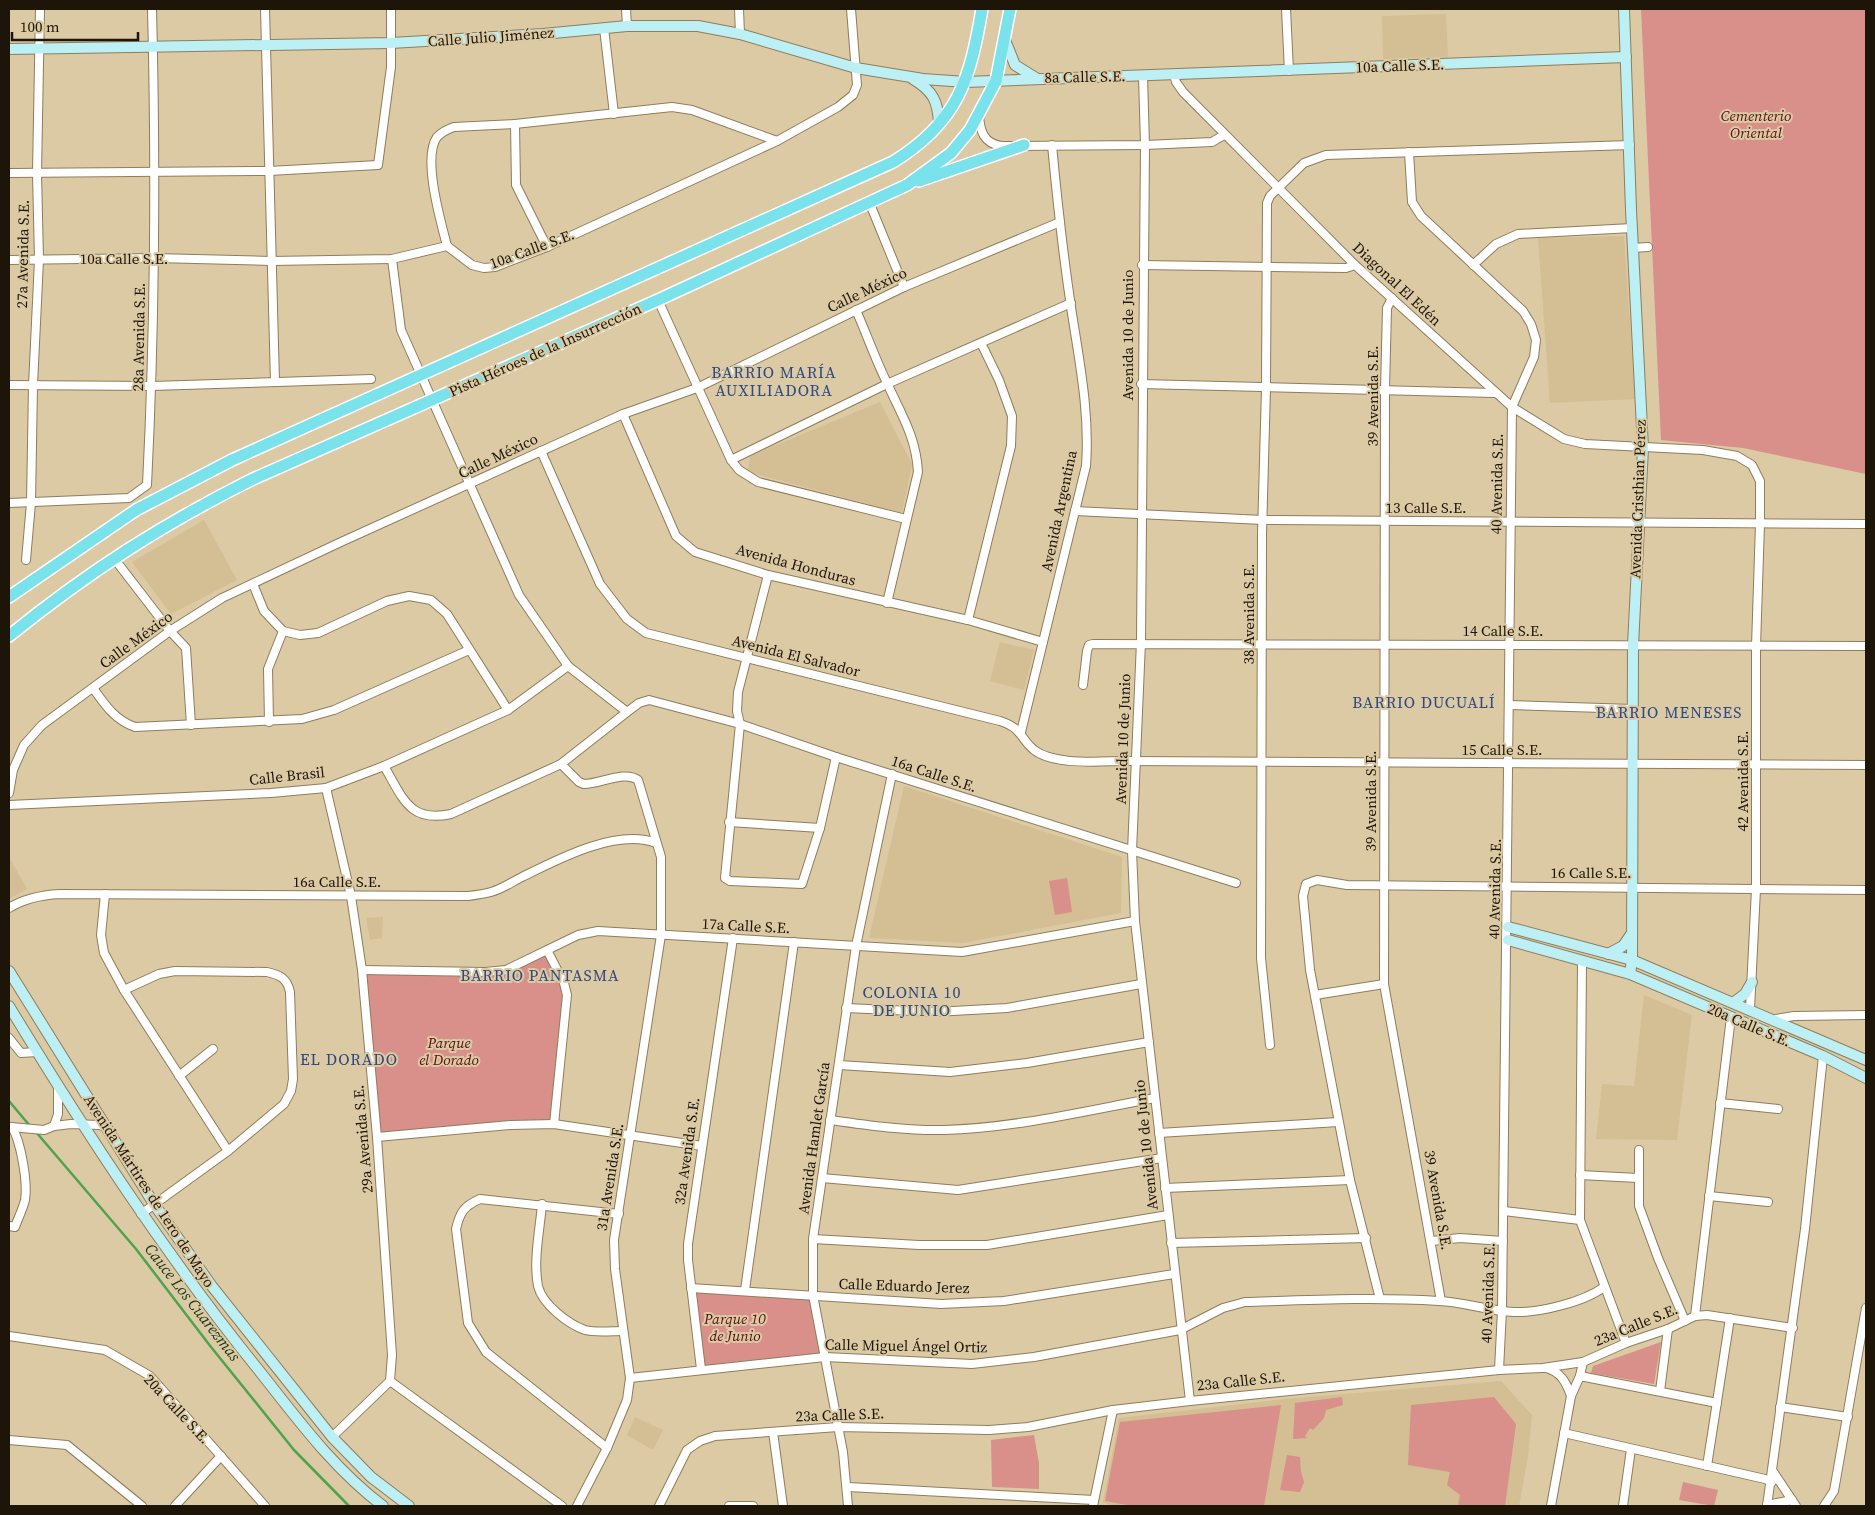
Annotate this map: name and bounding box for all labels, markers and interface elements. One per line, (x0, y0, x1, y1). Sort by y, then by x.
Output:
scale bar (12, 10, 139, 42)
text: 100 m (20, 16, 60, 37)
street label: Calle Julio Jiménez (427, 22, 555, 51)
street label: 10a Calle S.E. (1355, 53, 1445, 78)
street label: 8a Calle S.E. (1044, 65, 1126, 88)
park label: Cementerio Oriental (1721, 105, 1791, 143)
street label: 27a Avenida S.E. (11, 200, 34, 308)
street label: 10a Calle S.E. (487, 223, 577, 274)
street label: Diagonal El Edén (1348, 237, 1446, 330)
street label: 10a Calle S.E. (80, 248, 168, 269)
street label: Calle México (823, 262, 910, 317)
street label: Avenida 10 de Junio (1117, 270, 1138, 400)
street label: 28a Avenida S.E. (127, 283, 150, 391)
street label: Pista Héroes de la Insurrección (445, 297, 644, 402)
street label: 39 Avenida S.E. (1362, 346, 1383, 446)
district label: BARRIO MARÍA AUXILIADORA (711, 361, 837, 401)
street label: Avenida Cristhian Pérez (1624, 419, 1651, 579)
street label: Calle México (454, 428, 541, 483)
street label: 40 Avenida S.E. (1485, 433, 1508, 535)
street label: Avenida Argentina (1035, 448, 1082, 574)
street label: 13 Calle S.E. (1385, 497, 1467, 518)
street label: Avenida Honduras (734, 538, 858, 591)
street label: 38 Avenida S.E. (1238, 564, 1259, 664)
street label: Calle México (95, 606, 177, 673)
street label: 14 Calle S.E. (1462, 620, 1544, 641)
street label: Avenida El Salvador (730, 629, 863, 682)
street label: Avenida 10 de Junio (1110, 673, 1135, 805)
district label: BARRIO DUCUALÍ (1352, 691, 1496, 713)
district label: BARRIO MENESES (1596, 701, 1742, 723)
street label: 42 Avenida S.E. (1732, 731, 1753, 831)
street label: 15 Calle S.E. (1461, 739, 1543, 760)
street label: 16a Calle S.E. (889, 750, 980, 797)
street label: 39 Avenida S.E. (1360, 751, 1381, 851)
street label: Calle Brasil (248, 761, 326, 790)
street label: 40 Avenida S.E. (1483, 838, 1506, 940)
street label: 16 Calle S.E. (1550, 862, 1632, 883)
street label: 16a Calle S.E. (293, 871, 381, 892)
street label: 17a Calle S.E. (701, 913, 791, 938)
district label: BARRIO PANTASMA (460, 964, 620, 986)
district label: COLONIA 10 DE JUNIO (862, 981, 962, 1021)
street label: 20a Calle S.E. (1704, 998, 1794, 1052)
park label: Parque el Dorado (419, 1032, 479, 1070)
district label: EL DORADO (300, 1048, 398, 1070)
street label: Avenida Hamlet García (792, 1060, 835, 1215)
street label: Avenida 10 de Junio (1128, 1079, 1163, 1211)
street label: 29a Avenida S.E. (347, 1084, 378, 1194)
street label: Avenida Mártires de 1ero de Mayo (79, 1090, 220, 1291)
street label: 32a Avenida S.E. (669, 1096, 704, 1206)
street label: 31a Avenida S.E. (591, 1122, 628, 1232)
street label: 39 Avenida S.E. (1419, 1148, 1458, 1251)
water label: Cauce Los Cuarezmas (140, 1239, 246, 1366)
street label: 40 Avenida S.E. (1475, 1242, 1500, 1344)
street label: Calle Eduardo Jerez (838, 1273, 970, 1298)
street label: 23a Calle S.E. (1591, 1298, 1681, 1351)
park label: Parque 10 de Junio (703, 1308, 766, 1346)
street label: Calle Miguel Ángel Ortiz (825, 1334, 988, 1357)
street label: 23a Calle S.E. (1196, 1365, 1286, 1396)
street label: 20a Calle S.E. (139, 1369, 215, 1448)
street label: 23a Calle S.E. (795, 1402, 885, 1427)

